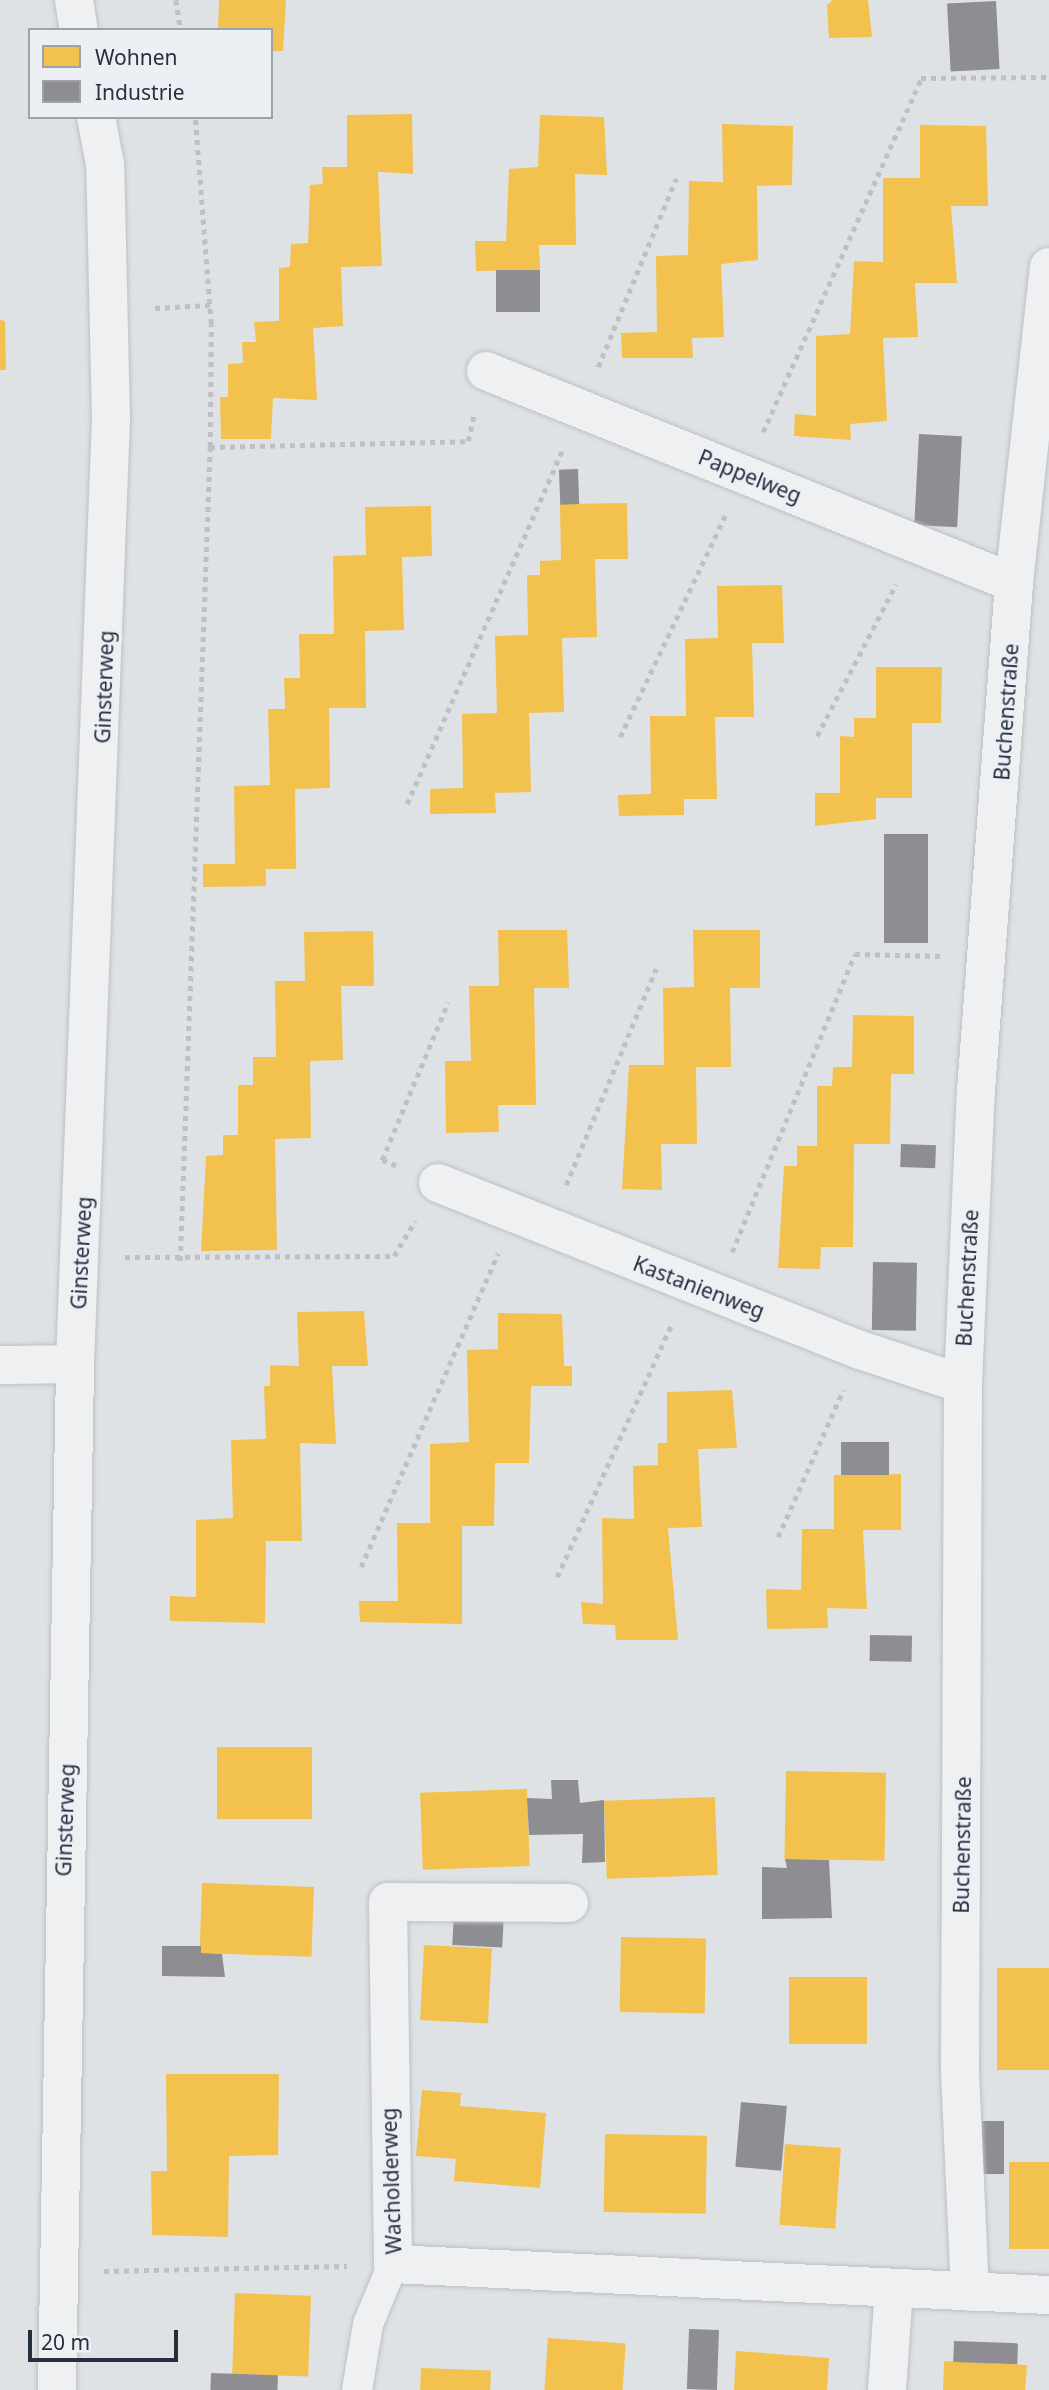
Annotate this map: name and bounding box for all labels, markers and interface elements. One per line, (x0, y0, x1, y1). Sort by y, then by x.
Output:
legend (28, 28, 273, 119)
text: Wohnen (95, 43, 178, 71)
text: Industrie (95, 78, 185, 106)
street label: Pappelweg (695, 444, 805, 508)
street label: Ginsterweg (89, 630, 119, 744)
street label: Buchenstraße (989, 643, 1023, 781)
street label: Ginsterweg (65, 1196, 97, 1310)
street label: Buchenstraße (951, 1209, 983, 1347)
street label: Kastanienweg (630, 1250, 768, 1324)
street label: Ginsterweg (50, 1763, 80, 1877)
street label: Buchenstraße (948, 1776, 976, 1914)
street label: Wacholderweg (376, 2107, 406, 2255)
scale bar (32, 2316, 182, 2360)
text: 20 m (41, 2328, 90, 2356)

